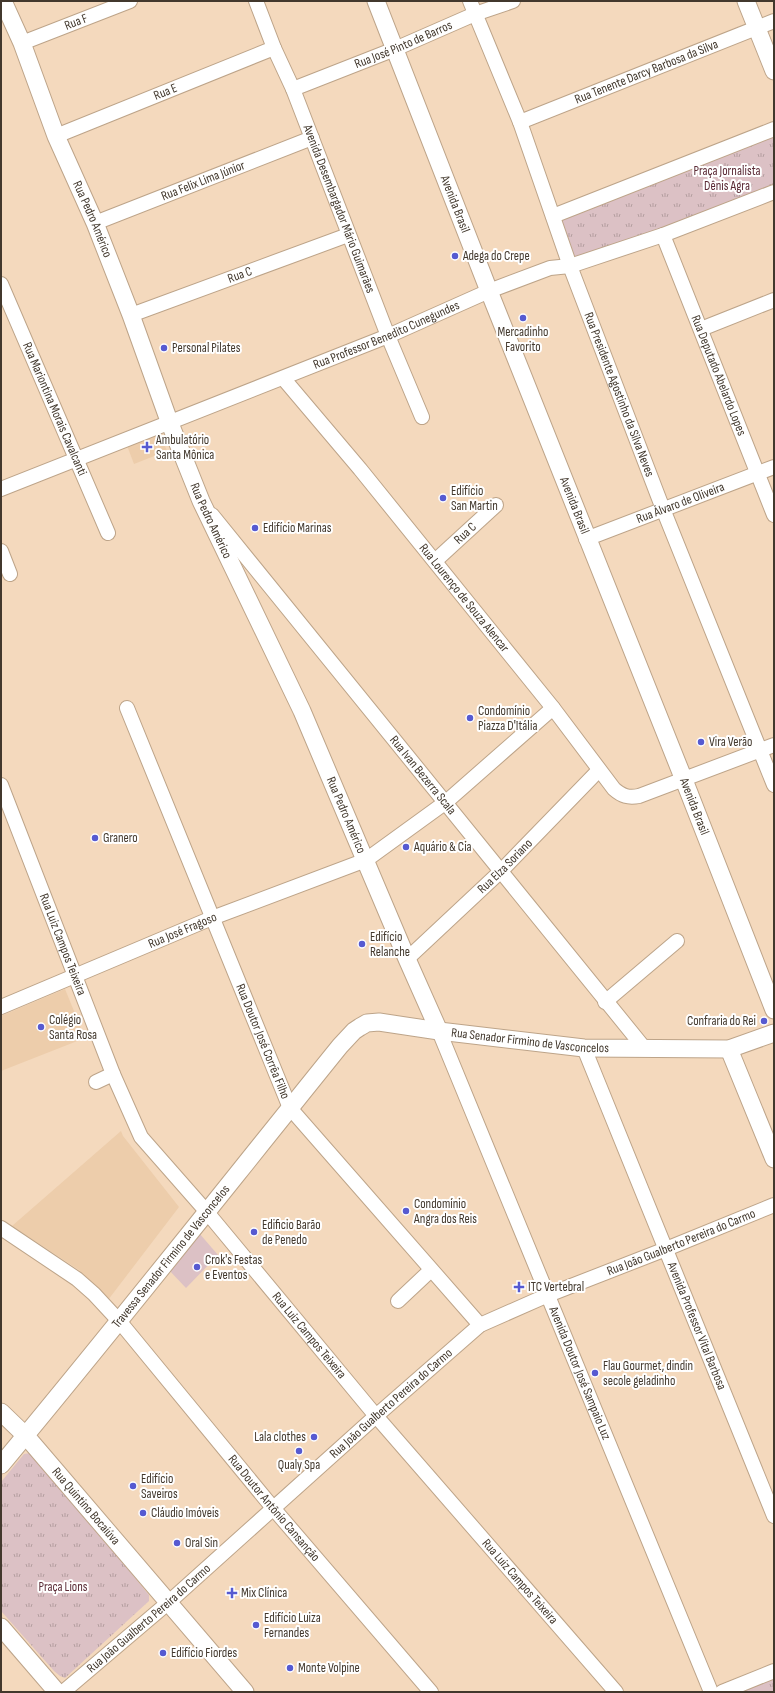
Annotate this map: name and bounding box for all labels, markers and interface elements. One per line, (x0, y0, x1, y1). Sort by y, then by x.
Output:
street label: Rua F (62, 10, 90, 34)
street label: Rua José Pinto de Barros (352, 17, 455, 72)
street label: Rua Tenente Darcy Barbosa da Silva (572, 36, 720, 107)
street label: Rua E (151, 80, 179, 104)
street label: Avenida Desembargador Mário Guimarães (299, 122, 379, 296)
street label: Rua Felix Lima Júnior (159, 157, 247, 204)
park label: Praça Jornalista Dênis Agra (693, 163, 761, 194)
street label: Avenida Brasil (436, 172, 473, 235)
street label: Rua Pedro Américo (69, 178, 116, 260)
place label: Adega do Crepe (462, 248, 530, 264)
marker: Adega do Crepe (450, 251, 460, 261)
street label: Rua C (225, 263, 254, 287)
street label: Rua Professor Benedito Cunegundes (311, 297, 462, 373)
street label: Rua Presidente Agostinho da Silva Neves (580, 310, 658, 479)
marker: Mercadinho Favorito (518, 313, 528, 323)
street label: Rua Deputado Abelardo Lopes (688, 313, 750, 438)
place label: Mercadinho Favorito (498, 324, 548, 355)
street label: Rua Mariontina Morais Cavalcanti (19, 340, 90, 478)
place label: Personal Pilates (172, 340, 241, 356)
marker: Personal Pilates (159, 343, 169, 353)
place label: Ambulatório Santa Mônica (155, 432, 214, 463)
marker: Ambulatório Santa Mônica (141, 441, 153, 453)
street label: Avenida Brasil (556, 474, 593, 536)
street label: Rua Álvaro de Oliveira (634, 479, 727, 527)
street label: Rua Pedro Américo (187, 480, 235, 561)
place label: Edifício San Martin (451, 483, 498, 514)
marker: Edifício San Martin (438, 493, 448, 503)
street label: Rua C (451, 519, 480, 548)
place label: Edifício Marinas (263, 520, 332, 536)
marker: Edifício Marinas (250, 523, 260, 533)
street label: Rua Lourenço de Souza Alencar (416, 541, 513, 656)
place label: Condomínio Piazza D'Itália (478, 703, 537, 734)
marker: Condomínio Piazza D'Itália (465, 713, 475, 723)
street label: Rua Ivan Bezerra Scala (386, 733, 460, 818)
place label: Vira Verão (709, 734, 752, 750)
marker: Vira Verão (696, 737, 706, 747)
street label: Rua Pedro Américo (323, 774, 369, 856)
street label: Avenida Brasil (676, 775, 713, 837)
place label: Granero (103, 830, 138, 846)
marker: Granero (90, 833, 100, 843)
street label: Rua Elza Soriano (474, 835, 536, 897)
place label: Aquário & Cia (413, 839, 472, 855)
marker: Aquário & Cia (401, 842, 411, 852)
street label: Rua Luiz Campos Teixeira (36, 891, 90, 998)
street label: Rua José Fragoso (146, 909, 219, 952)
place label: Edifício Relanche (370, 929, 410, 960)
marker: Edifício Relanche (357, 939, 367, 949)
street label: Rua Doutor José Corrêa Filho (232, 981, 293, 1101)
place label: Colégio Santa Rosa (49, 1012, 97, 1043)
place label: Confraria do Rei (687, 1013, 756, 1029)
marker: Confraria do Rei (759, 1016, 769, 1026)
marker: Colégio Santa Rosa (36, 1022, 46, 1032)
street label: Rua Senador Firmino de Vasconcelos (450, 1024, 609, 1056)
street label: Travessa Senador Firmino de Vasconcelos (109, 1181, 234, 1331)
place label: Condomínio Angra dos Reis (413, 1196, 477, 1227)
street label: Rua João Gualberto Pereira do Carmo (605, 1205, 758, 1279)
marker: Condomínio Angra dos Reis (401, 1206, 411, 1216)
place label: Edificio Barão de Penedo (262, 1217, 321, 1248)
marker: Edificio Barão de Penedo (249, 1227, 259, 1237)
place label: Crok's Festas e Eventos (205, 1252, 262, 1283)
street label: Avenida Professor Vital Barbosa (663, 1259, 730, 1392)
marker: Crok's Festas e Eventos (192, 1262, 202, 1272)
place label: ITC Vertebral (528, 1279, 584, 1295)
marker: ITC Vertebral (513, 1281, 525, 1293)
street label: Rua Luiz Campos Teixeira (269, 1289, 350, 1382)
street label: Avenida Doutor José Sampaio Luz (545, 1303, 614, 1442)
street label: Rua João Gualberto Pereira do Carmo (326, 1345, 456, 1462)
place label: Flau Gourmet, dindin secole geladinho (603, 1358, 693, 1389)
marker: Flau Gourmet, dindin secole geladinho (590, 1368, 600, 1378)
place label: Lala clothes (254, 1429, 306, 1445)
marker: Lala clothes (309, 1432, 319, 1442)
marker: Qualy Spa (294, 1446, 304, 1456)
street label: Rua Doutor Antônio Cansanção (225, 1452, 323, 1565)
place label: Qualy Spa (278, 1457, 320, 1473)
street label: Rua Quintino Bocaiúva (48, 1464, 124, 1548)
place label: Edifício Saveiros (141, 1471, 178, 1502)
marker: Edifício Saveiros (128, 1481, 138, 1491)
place label: Cláudio Imóveis (151, 1505, 219, 1521)
marker: Cláudio Imóveis (138, 1508, 148, 1518)
place label: Oral Sin (185, 1535, 218, 1551)
street label: Rua Luiz Campos Teixeira (478, 1536, 561, 1627)
marker: Oral Sin (172, 1538, 182, 1548)
street label: Rua João Gualberto Pereira do Carmo (84, 1561, 214, 1676)
park label: Praça Lions (39, 1579, 88, 1595)
place label: Mix Clínica (241, 1585, 287, 1601)
marker: Mix Clínica (226, 1587, 238, 1599)
place label: Edifício Luiza Fernandes (264, 1610, 321, 1641)
marker: Edifício Luiza Fernandes (251, 1620, 261, 1630)
place label: Edifício Fiordes (171, 1645, 237, 1661)
marker: Edifício Fiordes (158, 1648, 168, 1658)
place label: Monte Volpine (298, 1660, 360, 1676)
marker: Monte Volpine (285, 1663, 295, 1673)

